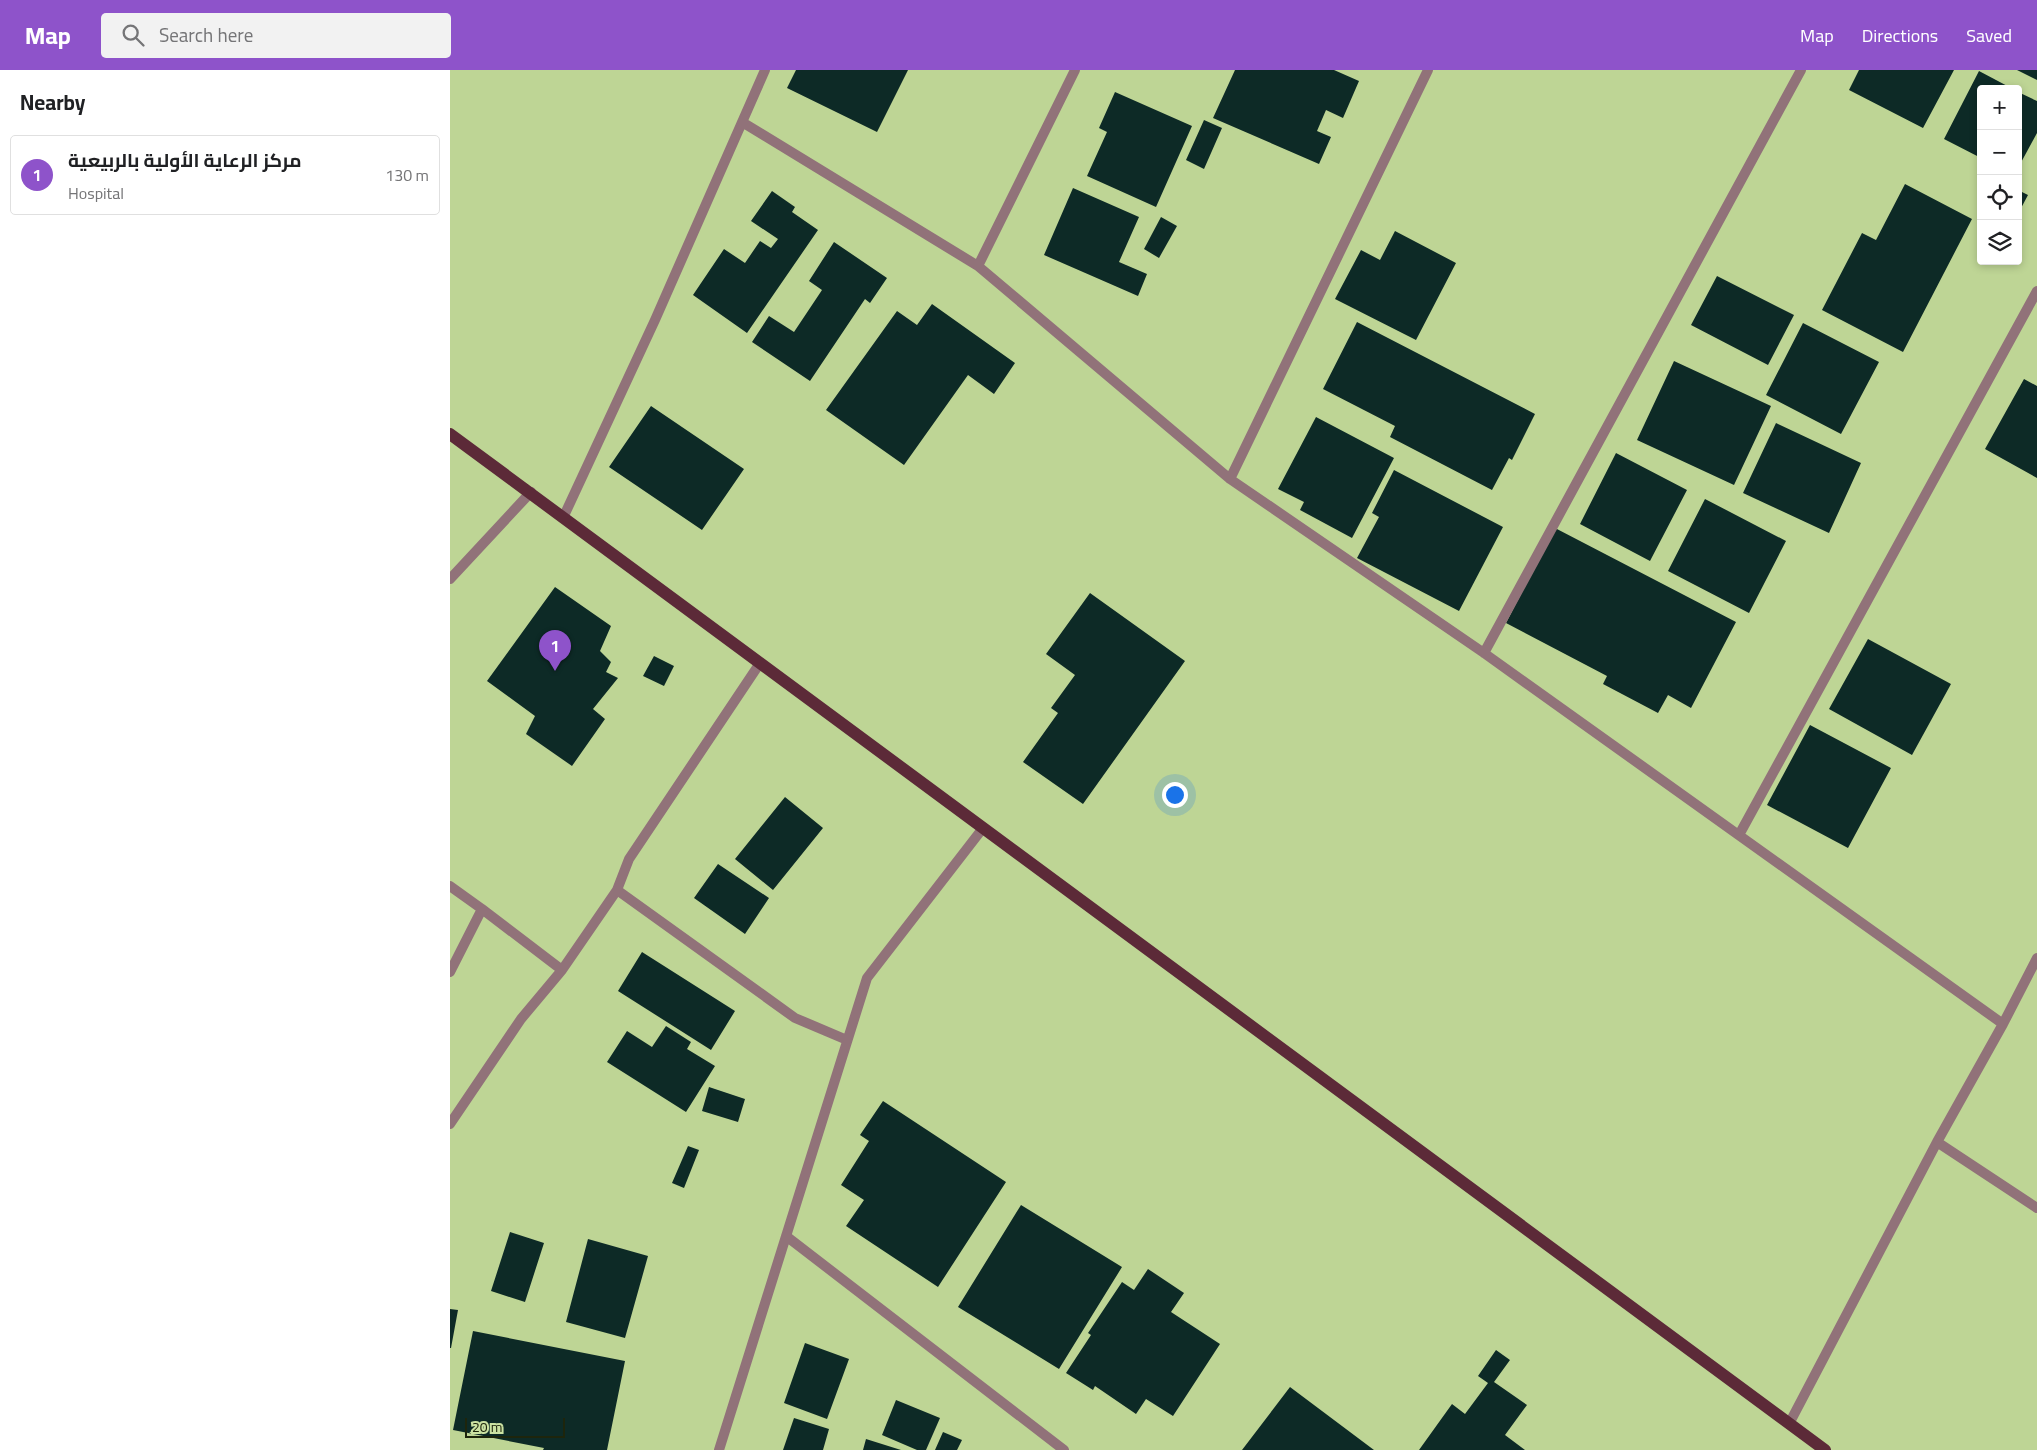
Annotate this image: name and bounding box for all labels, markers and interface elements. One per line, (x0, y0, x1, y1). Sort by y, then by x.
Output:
text: Map (25, 13, 71, 58)
search box (101, 13, 451, 58)
text: Search here (159, 17, 253, 53)
text: Map (1800, 19, 1834, 52)
text: Directions (1862, 19, 1938, 52)
text: Saved (1966, 19, 2012, 52)
icon: search (119, 21, 147, 49)
text: Nearby (20, 83, 86, 122)
map controls (1977, 85, 2022, 265)
button: + (1977, 85, 2022, 130)
button: − (1977, 130, 2022, 175)
text: مركز الرعاية الأولية بالربيعية (68, 142, 301, 178)
text: 1 (33, 160, 41, 190)
text: 130 m (385, 160, 429, 190)
button: locate (1977, 175, 2022, 220)
text: Hospital (68, 178, 124, 208)
button: layers (1977, 220, 2022, 265)
pin: 1 (539, 630, 571, 671)
your location (1162, 782, 1188, 808)
text: 20 m (472, 1414, 502, 1440)
scale bar (465, 1415, 565, 1438)

